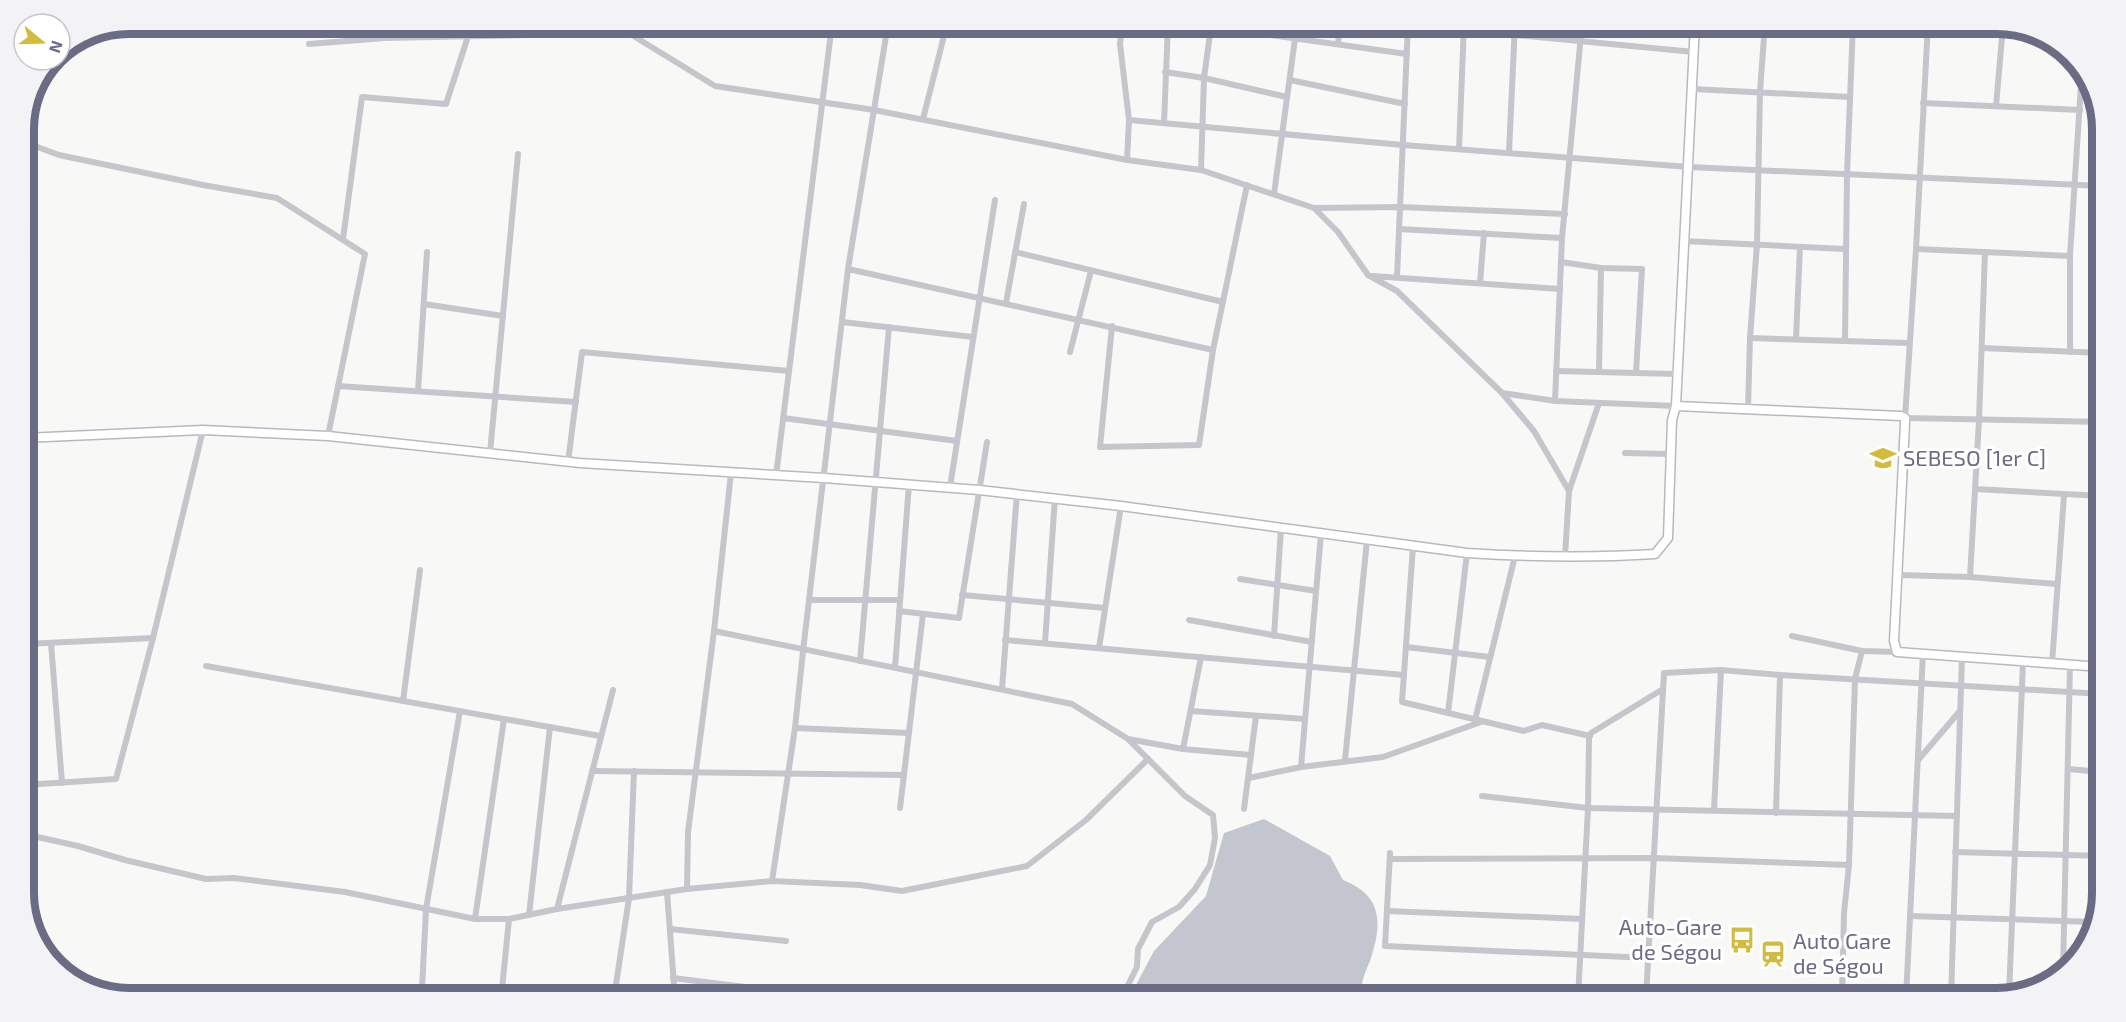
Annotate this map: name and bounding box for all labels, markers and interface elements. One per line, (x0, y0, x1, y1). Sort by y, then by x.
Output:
north arrow (12, 12, 72, 72)
text: N (46, 38, 68, 56)
school or university icon: SEBESO [1er C] (1868, 443, 1898, 473)
place label: SEBESO [1er C] (1903, 444, 2046, 470)
place label: Auto-Gare de Ségou (1619, 913, 1722, 964)
bus stop icon: Auto-Gare de Ségou (1727, 925, 1757, 955)
place label: Auto Gare de Ségou (1793, 927, 1891, 978)
station icon: Auto Gare de Ségou (1758, 939, 1788, 969)

